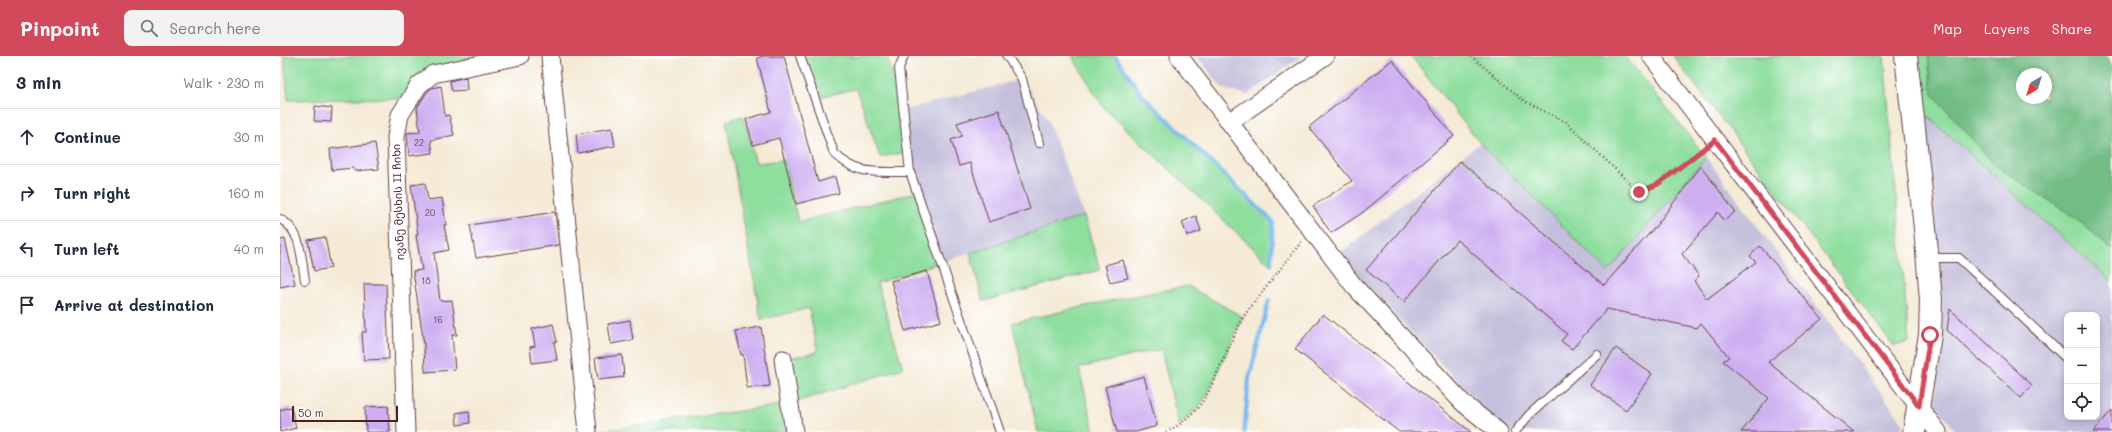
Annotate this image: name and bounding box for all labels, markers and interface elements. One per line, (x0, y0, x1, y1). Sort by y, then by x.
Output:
search box (124, 10, 404, 46)
text: Pinpoint (20, 16, 100, 41)
icon: search (138, 17, 160, 39)
text: Search here (170, 18, 261, 38)
text: Map (1933, 19, 1962, 38)
text: Layers (1984, 19, 2030, 38)
text: Share (2052, 19, 2092, 38)
north arrow (2016, 68, 2052, 104)
text: 3 min (16, 71, 61, 93)
text: Walk · 230 m (183, 74, 264, 91)
icon: ahead (16, 126, 38, 148)
text: Continue (54, 127, 121, 147)
text: 30 m (234, 128, 264, 145)
house number: 22 (414, 137, 424, 148)
street label: ივანე მესხის II ჩიხი (388, 144, 407, 261)
icon: right (16, 182, 38, 204)
text: Turn right (54, 183, 131, 203)
route end (1630, 183, 1648, 201)
text: 160 m (228, 184, 264, 201)
house number: 20 (425, 207, 436, 218)
icon: left (16, 238, 38, 260)
text: Turn left (54, 239, 119, 259)
text: 40 m (234, 240, 264, 257)
house number: 18 (421, 275, 431, 286)
icon: arrive (16, 294, 38, 316)
text: Arrive at destination (54, 295, 214, 315)
map controls (2064, 312, 2100, 420)
button: + (2064, 312, 2100, 348)
house number: 16 (433, 314, 443, 325)
route start (1921, 326, 1939, 344)
button: − (2064, 348, 2100, 384)
button: locate (2064, 384, 2100, 420)
scale bar (292, 404, 398, 423)
text: 50 m (298, 405, 324, 420)

